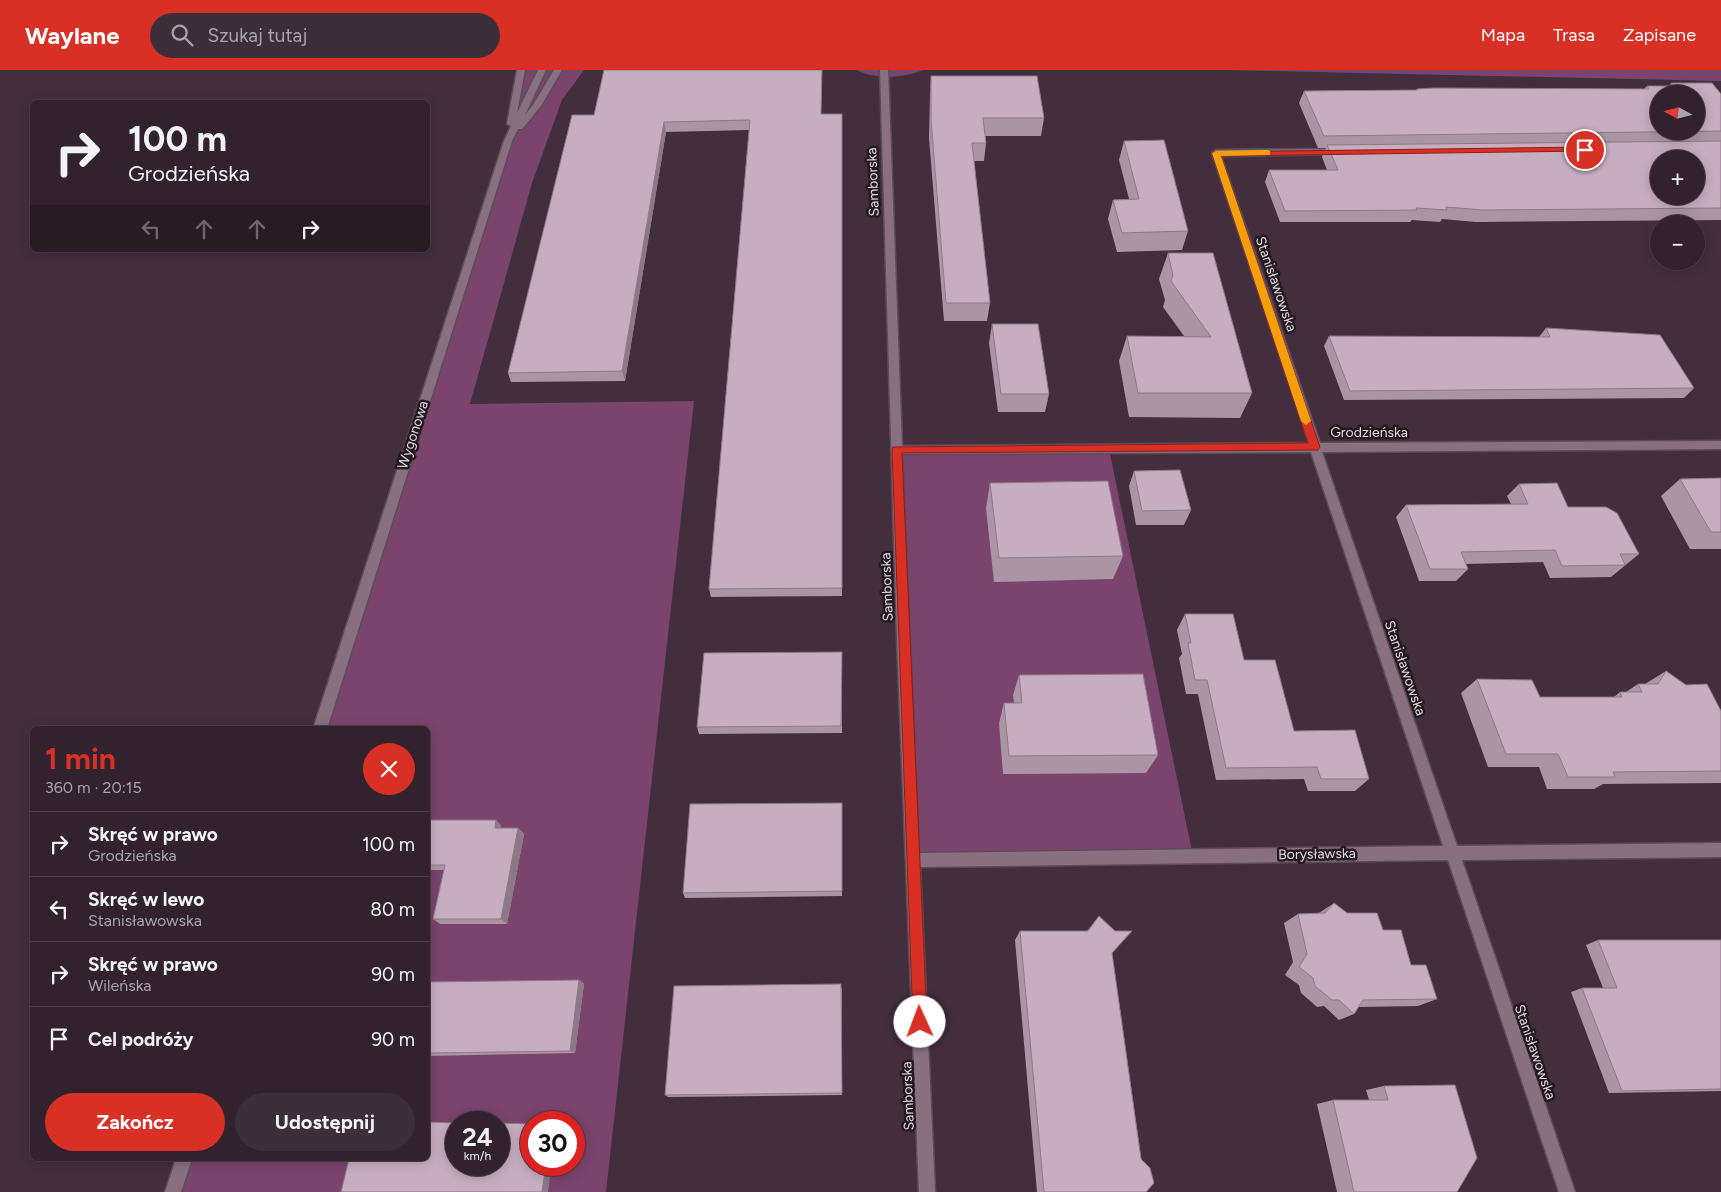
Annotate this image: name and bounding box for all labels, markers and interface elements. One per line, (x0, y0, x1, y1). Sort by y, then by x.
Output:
search box (150, 13, 500, 58)
text: Waylane (25, 21, 120, 50)
icon: search (168, 21, 196, 49)
text: Szukaj tutaj (208, 24, 307, 47)
text: Mapa (1481, 24, 1525, 46)
text: Trasa (1553, 24, 1595, 46)
text: Zapisane (1623, 24, 1696, 46)
north arrow (1650, 85, 1705, 140)
map controls (1650, 85, 1705, 270)
text: 100 m (128, 118, 227, 160)
icon: right (45, 120, 110, 185)
pin (1564, 129, 1606, 171)
icon: arrive (1571, 136, 1599, 164)
street label: Samborska (863, 147, 883, 217)
button: + (1650, 150, 1705, 205)
text: Grodzieńska (128, 160, 250, 187)
icon: left (137, 215, 165, 243)
icon: ahead (190, 215, 218, 243)
icon: ahead (243, 215, 271, 243)
icon: right (296, 215, 324, 243)
button: − (1650, 215, 1705, 270)
street label: Stanisławowska (1252, 234, 1300, 334)
street label: Wygonowa (394, 399, 432, 471)
street label: Grodzieńska (1330, 424, 1408, 441)
street label: Samborska (877, 552, 897, 622)
street label: Stanisławowska (1381, 618, 1429, 718)
text: 1 min (45, 740, 116, 777)
button: close (363, 743, 415, 795)
text: 360 m · 20:15 (45, 778, 142, 797)
text: Skręć w prawo (88, 823, 218, 846)
icon: right (45, 830, 73, 858)
text: 100 m (362, 833, 415, 856)
street label: Borysławska (1278, 845, 1356, 863)
text: Grodzieńska (88, 846, 177, 865)
text: Skręć w lewo (88, 888, 204, 911)
icon: left (45, 895, 73, 923)
text: 80 m (370, 898, 415, 921)
text: Stanisławowska (88, 911, 202, 930)
text: Skręć w prawo (88, 953, 218, 976)
icon: right (45, 960, 73, 988)
text: 90 m (371, 963, 415, 986)
text: Wileńska (88, 976, 151, 995)
position arrow (893, 995, 945, 1047)
street label: Stanisławowska (1511, 1002, 1559, 1102)
icon: arrive (45, 1025, 73, 1053)
text: Cel podróży (88, 1028, 194, 1051)
text: 90 m (371, 1028, 415, 1051)
street label: Samborska (898, 1061, 918, 1131)
button: Zakończ (45, 1093, 225, 1151)
button: Udostępnij (235, 1093, 415, 1151)
speed limit sign: 30 (520, 1111, 585, 1176)
text: 24 (462, 1122, 493, 1152)
text: km/h (464, 1149, 491, 1163)

